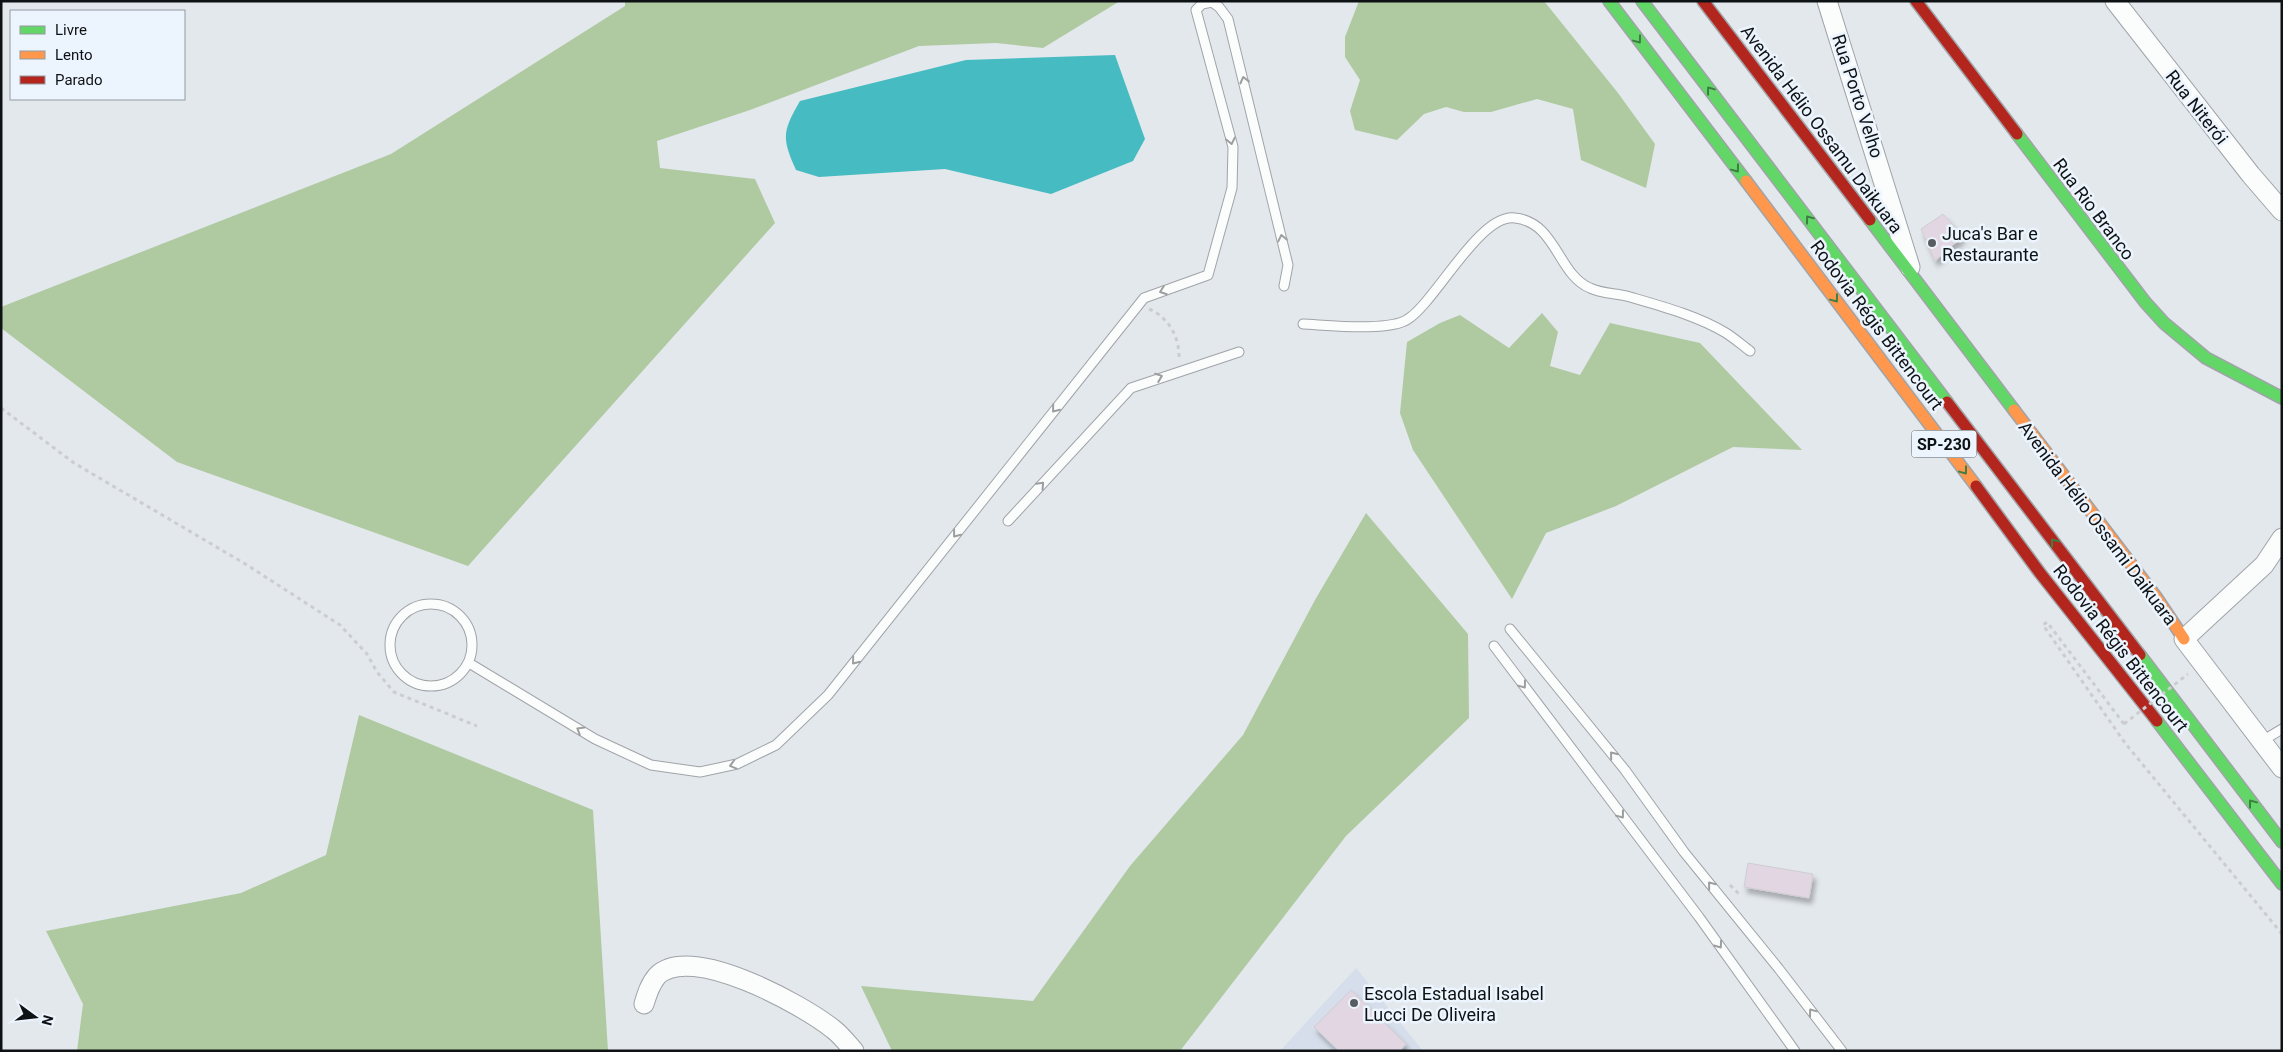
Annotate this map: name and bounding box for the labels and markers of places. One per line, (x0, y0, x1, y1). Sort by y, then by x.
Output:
place label: Juca's Bar e Restaurante (1942, 223, 2038, 265)
marker: Juca's Bar e Restaurante (1926, 237, 1938, 249)
place label: Escola Estadual Isabel Lucci De Oliveira (1364, 983, 1544, 1025)
marker: Escola Estadual Isabel Lucci De Oliveira (1348, 997, 1360, 1009)

